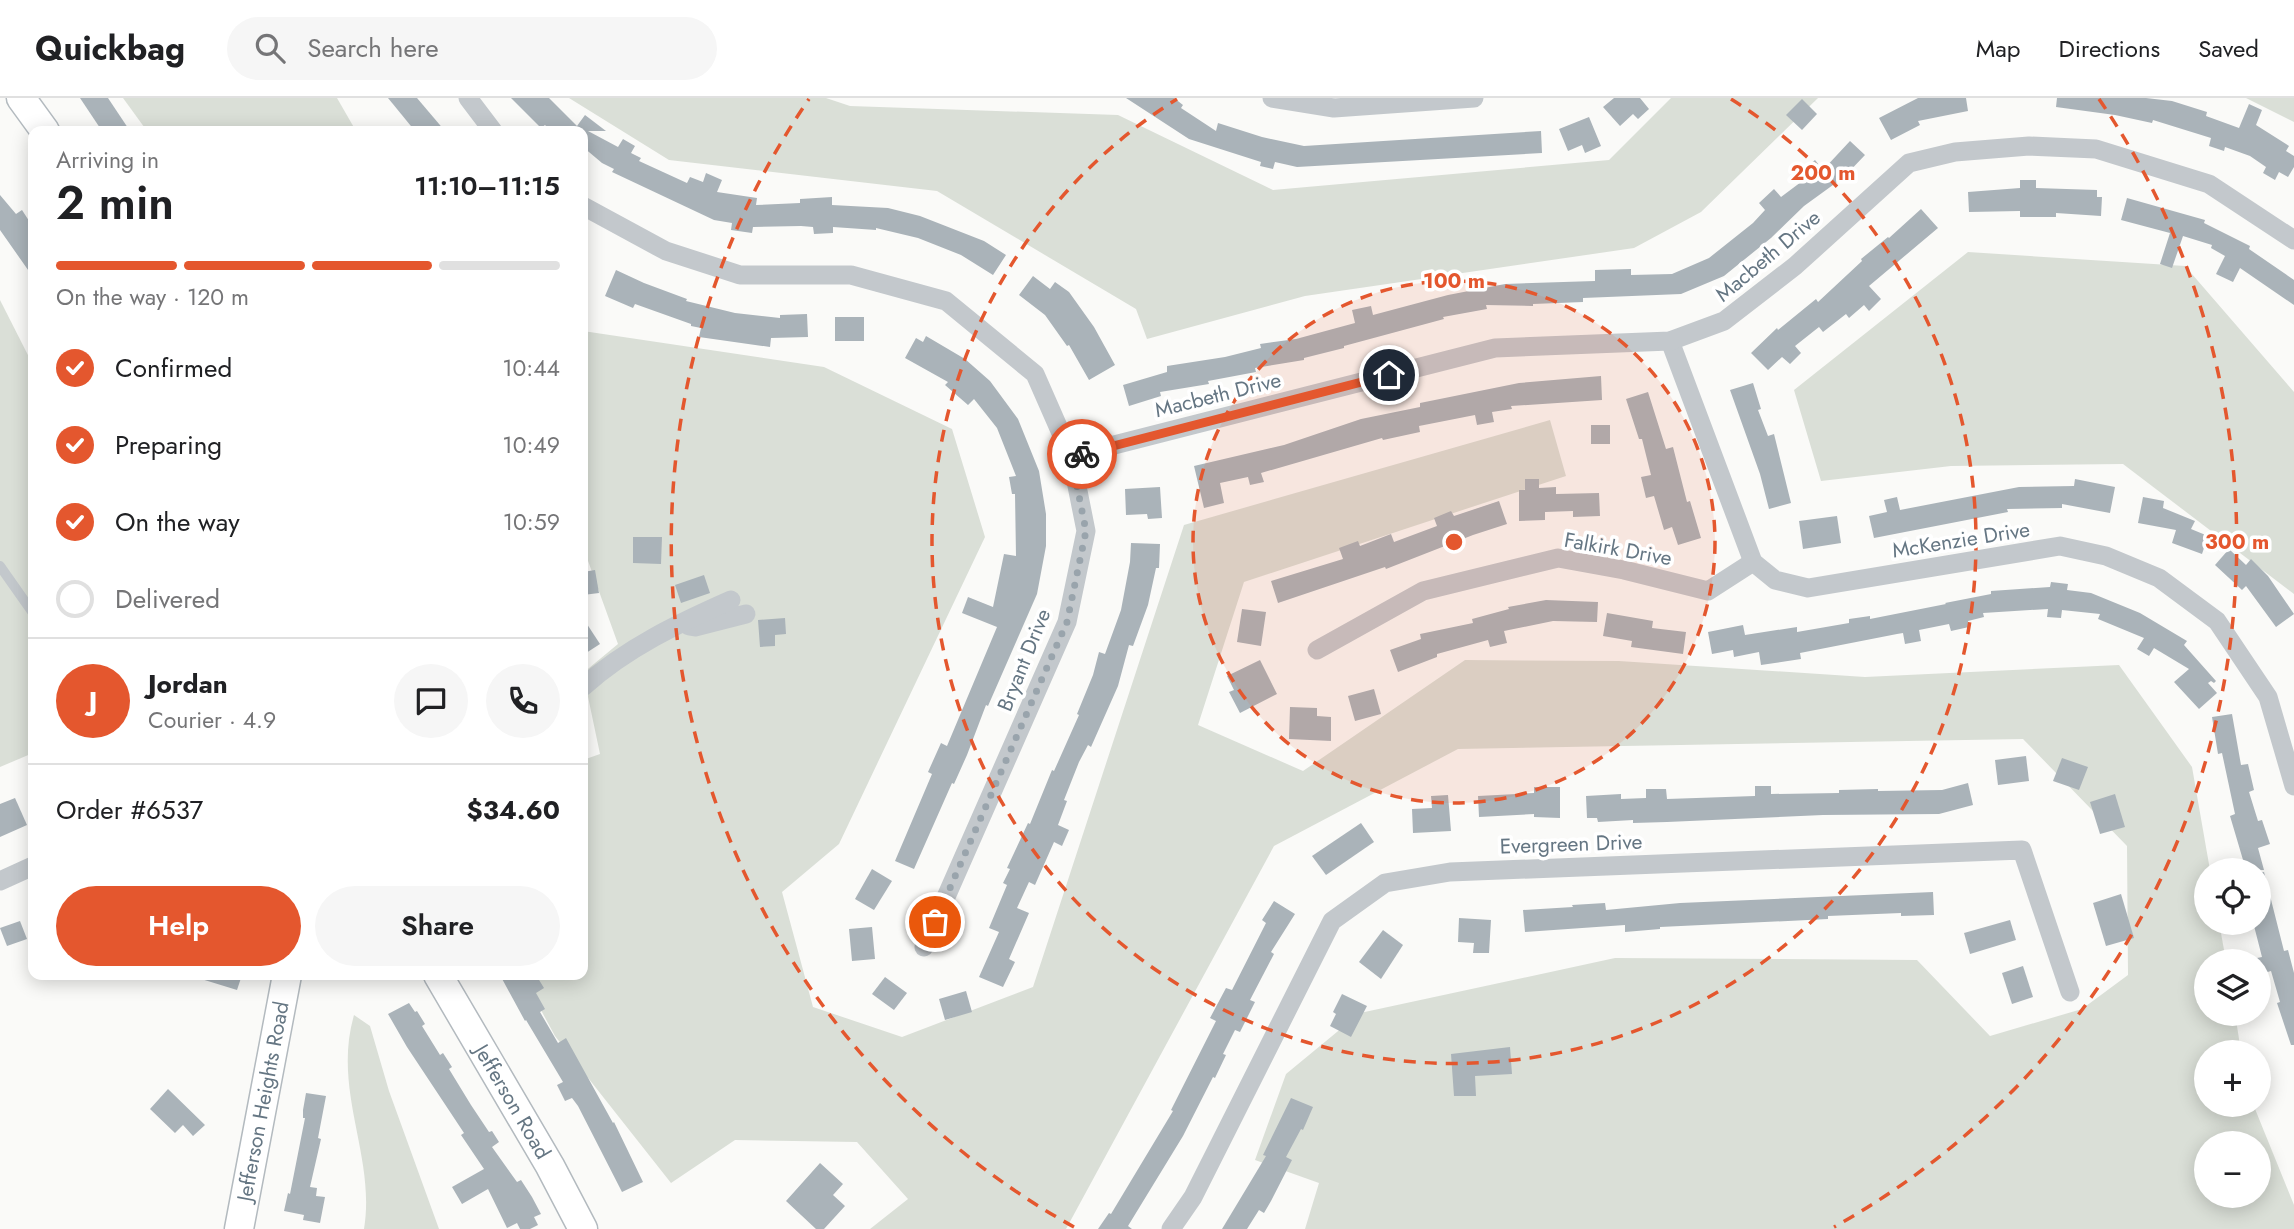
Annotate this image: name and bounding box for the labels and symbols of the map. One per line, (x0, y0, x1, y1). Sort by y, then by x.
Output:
text: 200 m (1790, 158, 1856, 188)
street label: Macbeth Drive (1709, 203, 1827, 309)
text: 100 m (1423, 266, 1485, 296)
pin (1359, 345, 1419, 405)
street label: Macbeth Drive (1152, 365, 1284, 425)
courier (1047, 419, 1117, 489)
street label: McKenzie Drive (1890, 514, 2032, 566)
street label: Falkirk Drive (1562, 525, 1674, 573)
text: 300 m (2205, 527, 2269, 557)
centre of rings (1442, 530, 1466, 554)
street label: Bryant Drive (990, 604, 1058, 716)
street label: Evergreen Drive (1499, 827, 1643, 861)
pin (905, 892, 965, 952)
street label: Jefferson Heights Road (229, 999, 297, 1207)
street label: Jefferson Road (465, 1036, 558, 1165)

